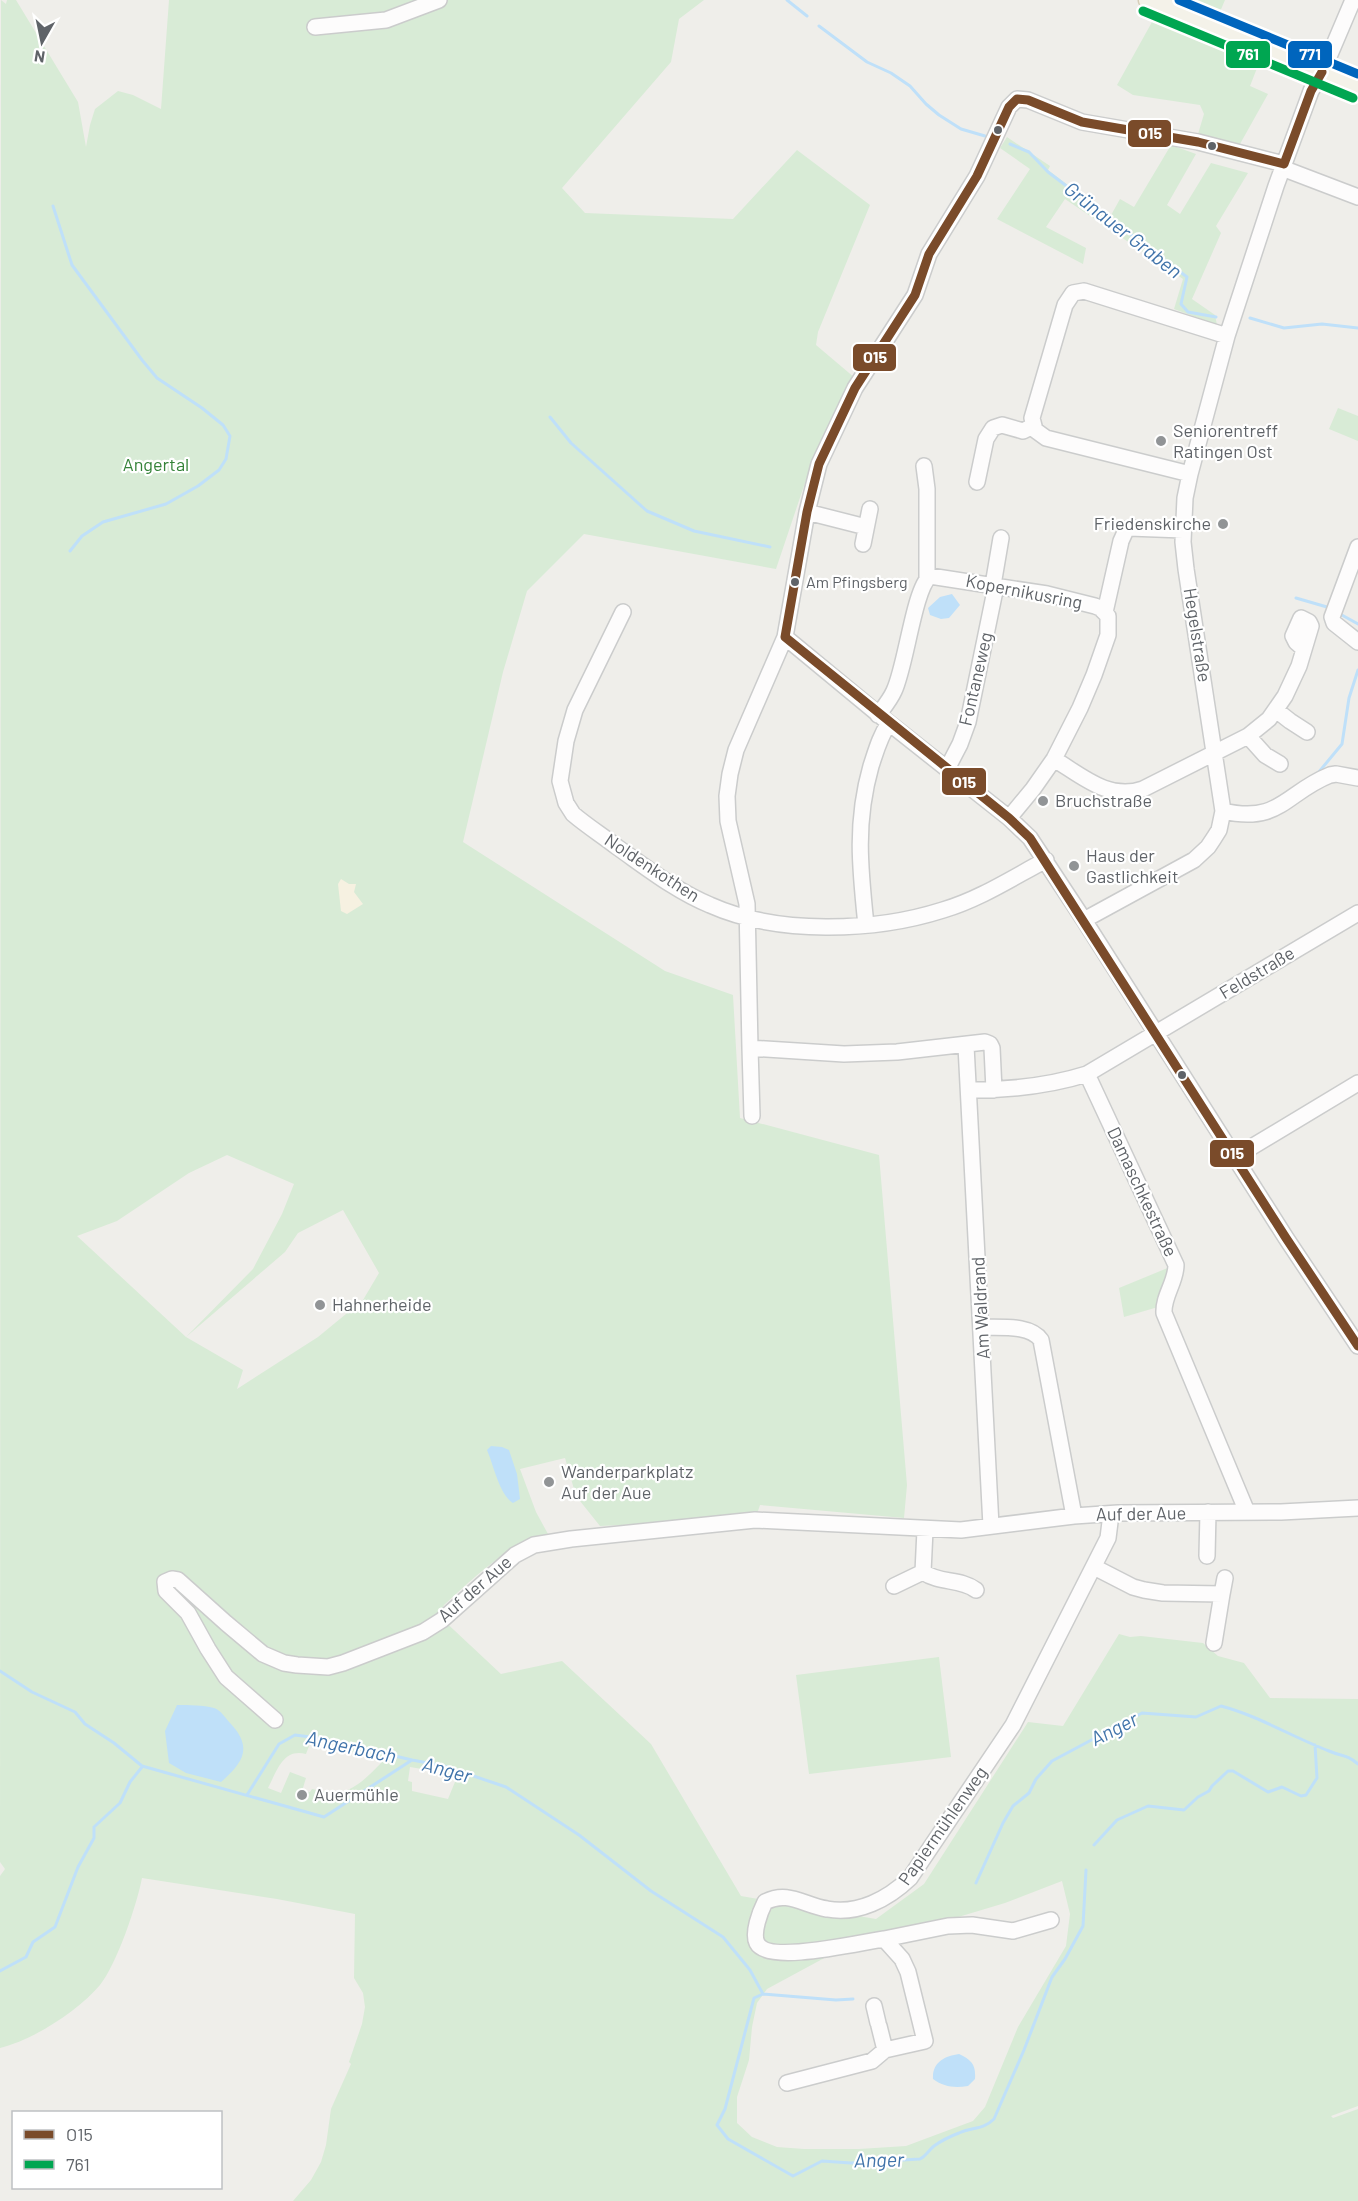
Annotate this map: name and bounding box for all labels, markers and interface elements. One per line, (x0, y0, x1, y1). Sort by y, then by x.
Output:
north arrow (12, 12, 72, 72)
line badge: 761 (1225, 40, 1271, 69)
line badge: 771 (1287, 40, 1333, 69)
text: 761 (1237, 44, 1259, 63)
text: 771 (1299, 44, 1321, 63)
text: N (33, 47, 46, 68)
line badge: O15 (1127, 119, 1172, 148)
text: O15 (1138, 123, 1162, 142)
unlabelled marker (992, 124, 1004, 136)
unlabelled marker (1206, 140, 1218, 152)
water label: Grünauer Graben (1060, 176, 1187, 283)
line badge: O15 (852, 343, 897, 372)
text: O15 (863, 347, 887, 366)
place label: Seniorentreff Ratingen Ost (1173, 419, 1278, 462)
marker: Seniorentreff Ratingen Ost (1154, 434, 1168, 448)
park label: Angertal (123, 453, 189, 475)
place label: Friedenskirche (1094, 512, 1211, 534)
marker: Friedenskirche (1216, 517, 1230, 531)
street label: Kopernikusring (964, 569, 1084, 613)
place label: Am Pfingsberg (806, 572, 908, 591)
marker: Am Pfingsberg (789, 576, 801, 588)
street label: Hegelstraße (1180, 586, 1216, 684)
street label: Fontaneweg (954, 630, 996, 728)
line badge: O15 (941, 767, 987, 796)
text: O15 (952, 772, 976, 791)
place label: Bruchstraße (1055, 789, 1152, 811)
marker: Bruchstraße (1036, 794, 1050, 808)
street label: Noldenkothen (601, 828, 704, 906)
place label: Haus der Gastlichkeit (1086, 844, 1178, 887)
marker: Haus der Gastlichkeit (1067, 859, 1081, 873)
street label: Feldstraße (1215, 941, 1298, 1003)
unlabelled marker (1176, 1069, 1188, 1081)
street label: Damaschkestraße (1103, 1123, 1183, 1260)
line badge: O15 (1209, 1139, 1255, 1168)
text: O15 (1220, 1143, 1244, 1162)
street label: Am Waldrand (966, 1256, 994, 1360)
place label: Hahnerheide (332, 1293, 432, 1315)
marker: Hahnerheide (313, 1298, 327, 1312)
place label: Wanderparkplatz Auf der Aue (561, 1460, 693, 1503)
marker: Wanderparkplatz Auf der Aue (542, 1475, 556, 1489)
street label: Auf der Aue (1096, 1501, 1186, 1525)
street label: Auf der Aue (433, 1550, 516, 1626)
water label: Anger (1086, 1706, 1142, 1750)
water label: Angerbach (304, 1725, 399, 1767)
water label: Anger (420, 1751, 475, 1787)
street label: Papiermühlenweg (893, 1762, 991, 1889)
place label: Auermühle (314, 1783, 399, 1805)
marker: Auermühle (295, 1788, 309, 1802)
legend (12, 2111, 222, 2189)
text: O15 (66, 2123, 93, 2145)
water label: Anger (854, 2147, 905, 2171)
text: 761 (66, 2153, 90, 2175)

